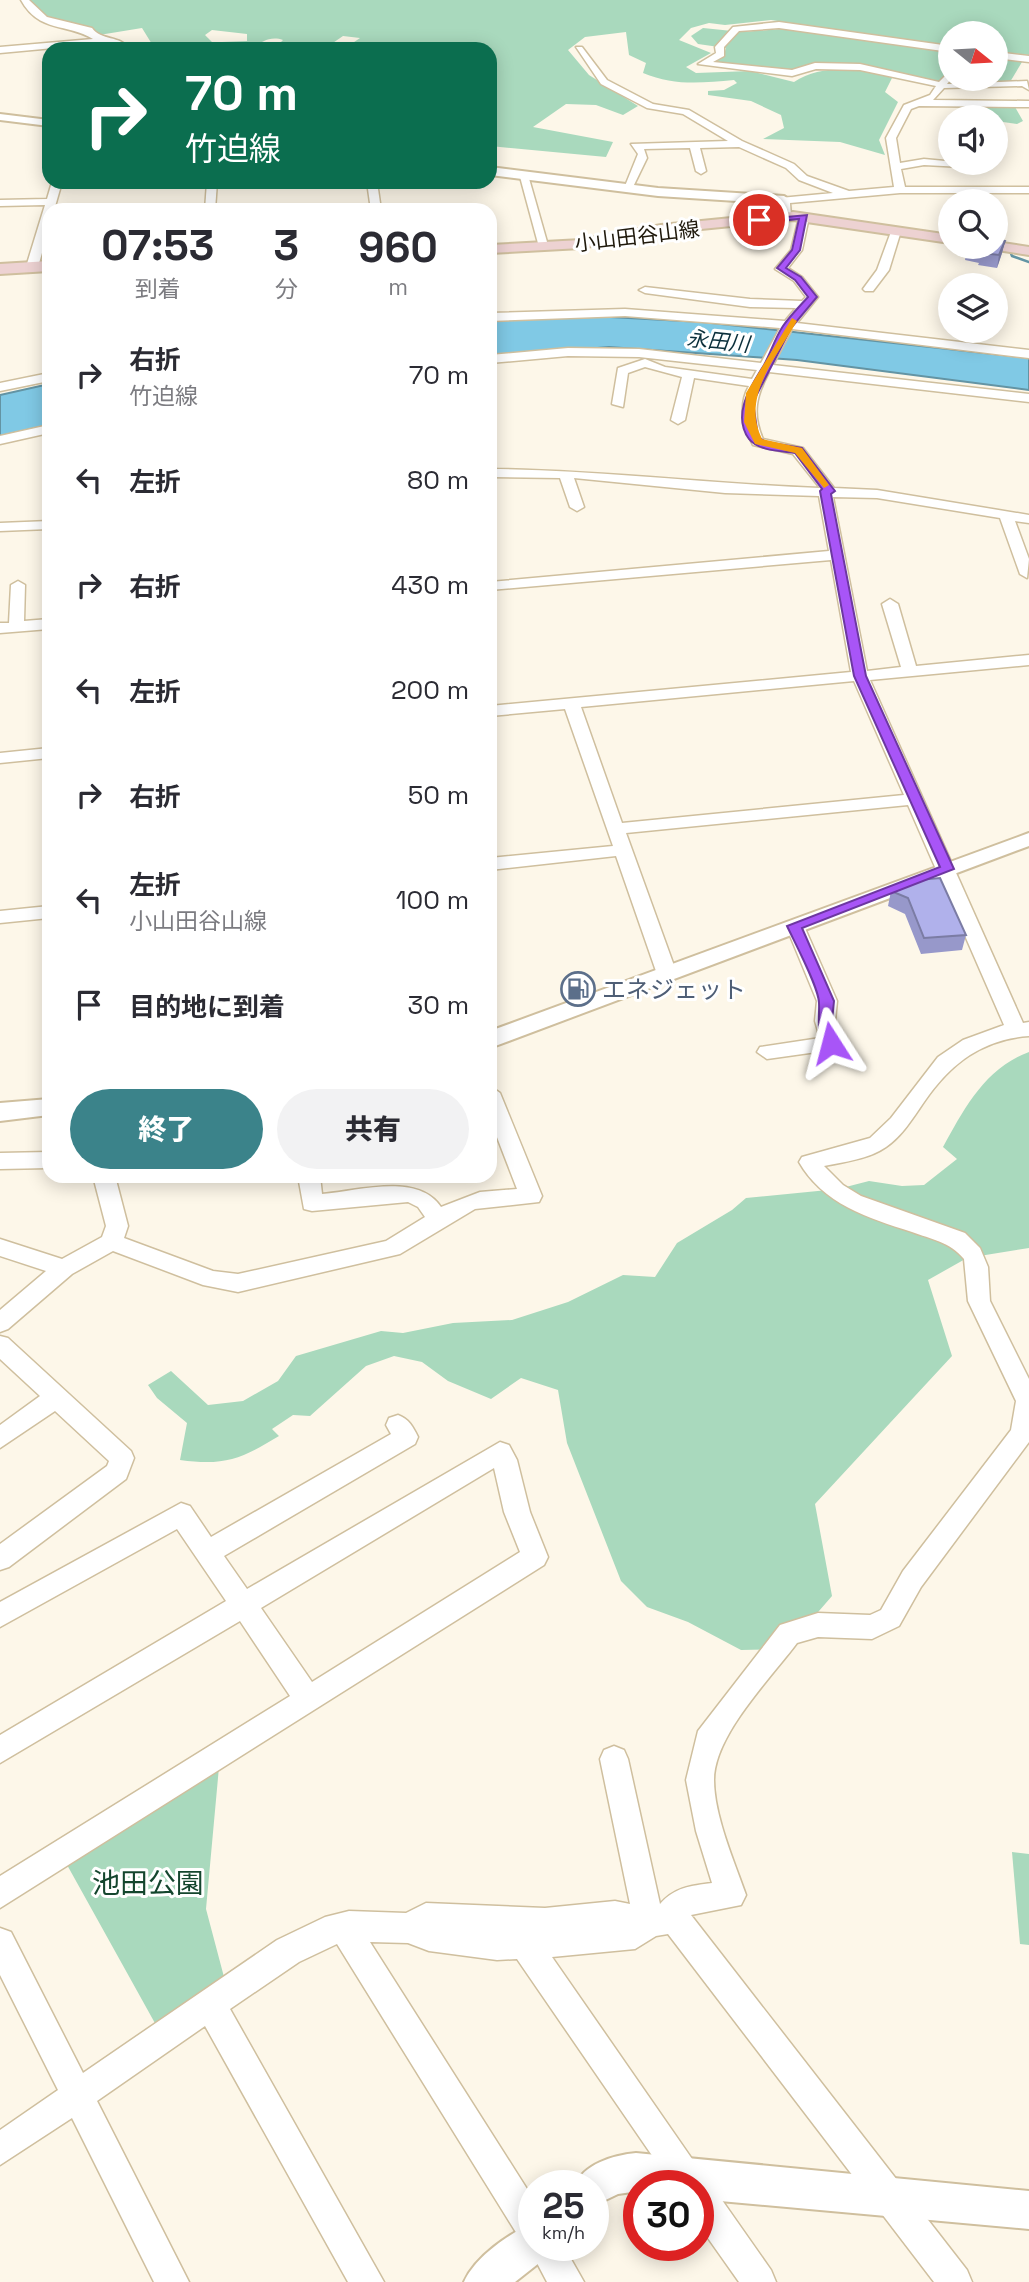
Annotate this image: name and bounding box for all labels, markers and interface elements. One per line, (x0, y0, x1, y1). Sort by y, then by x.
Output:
north arrow (938, 21, 1008, 91)
map controls (938, 21, 1008, 343)
text: 70 m (185, 62, 298, 124)
icon: right (70, 70, 161, 161)
button: sound (938, 105, 1008, 175)
text: 竹迫線 (185, 129, 281, 169)
button: search (938, 189, 1008, 259)
pin (729, 190, 789, 250)
icon: arrive (740, 201, 778, 239)
street label: 小山田谷山線 (573, 215, 701, 257)
text: 07:53 (101, 219, 214, 272)
text: 3 (274, 219, 299, 272)
text: 960 (358, 221, 438, 274)
text: m (388, 272, 408, 302)
button: layers (938, 273, 1008, 343)
text: 到着 (135, 274, 181, 304)
text: 分 (275, 274, 298, 304)
water label: 永田川 (685, 324, 753, 358)
text: 右折 (129, 343, 181, 377)
icon: right (70, 356, 108, 394)
text: 70 m (409, 358, 469, 392)
text: 竹迫線 (129, 381, 198, 411)
icon: left (70, 461, 108, 499)
text: 80 m (407, 463, 469, 497)
text: 左折 (129, 465, 181, 499)
icon: right (70, 566, 108, 604)
text: 430 m (391, 568, 469, 602)
text: 右折 (129, 570, 181, 604)
icon: left (70, 671, 108, 709)
text: 200 m (391, 673, 469, 707)
text: 左折 (129, 675, 181, 709)
icon: right (70, 776, 108, 814)
text: 50 m (408, 778, 469, 812)
text: 右折 (129, 780, 181, 814)
text: 左折 (129, 868, 181, 902)
icon: left (70, 881, 108, 919)
text: 100 m (396, 883, 469, 917)
text: 小山田谷山線 (129, 906, 267, 936)
fuel station icon: エネジェット (559, 970, 597, 1008)
place label: エネジェット (602, 974, 746, 1005)
icon: arrive (70, 986, 108, 1024)
text: 30 m (408, 988, 469, 1022)
text: 目的地に到着 (129, 990, 285, 1024)
position arrow (794, 1006, 868, 1080)
button: 終了 (70, 1089, 263, 1169)
button: 共有 (277, 1089, 469, 1169)
park label: 池田公園 (92, 1865, 204, 1901)
speed limit sign: 30 (623, 2170, 714, 2261)
text: 25 (543, 2184, 584, 2228)
text: km/h (542, 2221, 585, 2244)

